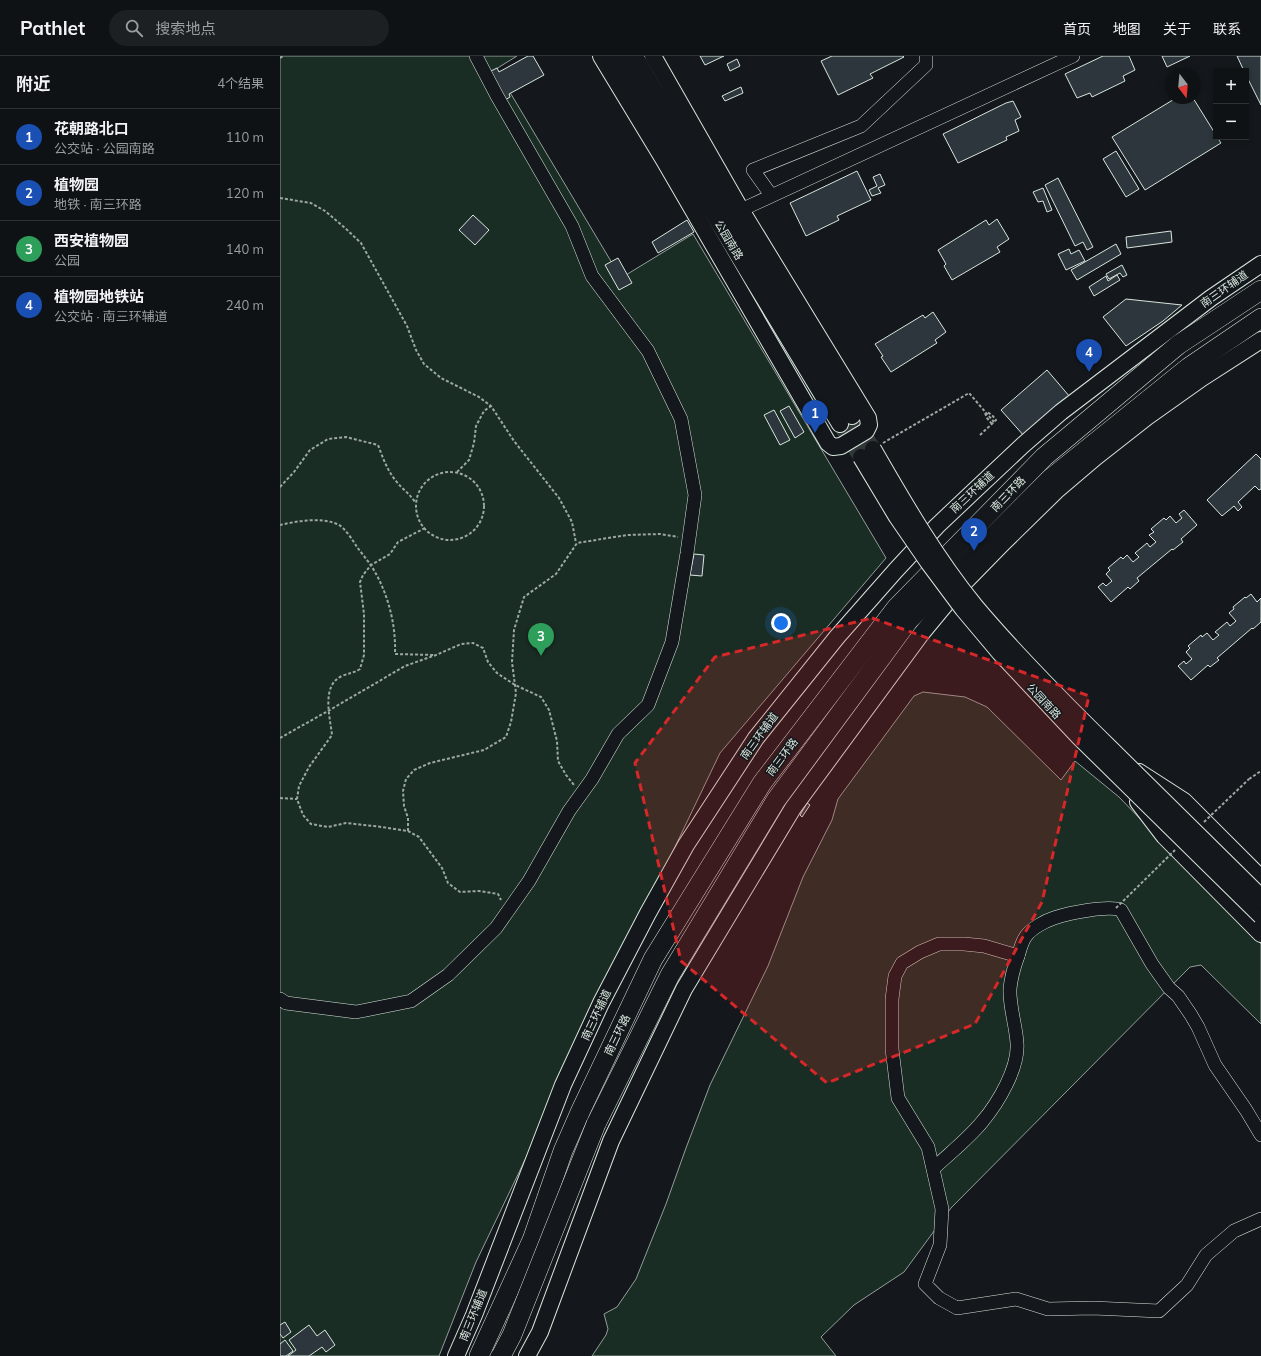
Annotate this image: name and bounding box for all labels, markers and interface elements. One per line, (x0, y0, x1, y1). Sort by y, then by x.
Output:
search box (109, 10, 389, 46)
text: Pathlet (20, 16, 85, 40)
icon: search (123, 17, 145, 39)
text: 搜索地点 (155, 19, 215, 38)
text: 首页 (1063, 20, 1091, 38)
text: 地图 (1113, 20, 1141, 38)
text: 关于 (1163, 20, 1191, 38)
text: 联系 (1213, 20, 1241, 38)
north arrow (1165, 68, 1201, 104)
map controls (1213, 68, 1249, 140)
button: + (1213, 68, 1249, 104)
text: 附近 (16, 73, 50, 94)
text: 4个结果 (217, 75, 264, 91)
button: − (1213, 104, 1249, 140)
text: 花朝路北口 (54, 119, 129, 138)
text: 1 (25, 129, 33, 145)
text: 110 m (226, 129, 264, 145)
text: 公交站 · 公园南路 (54, 140, 155, 156)
text: 植物园 (54, 175, 99, 194)
text: 2 (25, 185, 33, 201)
text: 120 m (226, 185, 264, 201)
text: 地铁 · 南三环路 (54, 196, 142, 212)
street label: 公园南路 (712, 218, 746, 262)
text: 西安植物园 (54, 231, 129, 250)
text: 3 (25, 241, 33, 257)
text: 140 m (226, 241, 264, 257)
text: 公园 (54, 252, 80, 268)
street label: 南三环辅道 (1197, 267, 1251, 311)
text: 植物园地铁站 (54, 287, 144, 306)
text: 4 (25, 297, 33, 313)
text: 240 m (226, 297, 264, 313)
text: 公交站 · 南三环辅道 (54, 308, 168, 324)
pin: 4 (1076, 339, 1102, 372)
pin: 1 (802, 400, 828, 433)
street label: 南三环辅道 (947, 468, 997, 516)
street label: 南三环路 (988, 473, 1028, 515)
pin: 2 (961, 518, 987, 551)
your location (771, 613, 791, 633)
pin: 3 (528, 623, 554, 656)
street label: 公园南路 (1024, 680, 1064, 722)
street label: 南三环辅道 (737, 710, 781, 762)
street label: 南三环路 (763, 735, 801, 779)
street label: 南三环辅道 (578, 987, 614, 1043)
street label: 南三环路 (601, 1012, 633, 1058)
street label: 南三环辅道 (456, 1287, 490, 1343)

